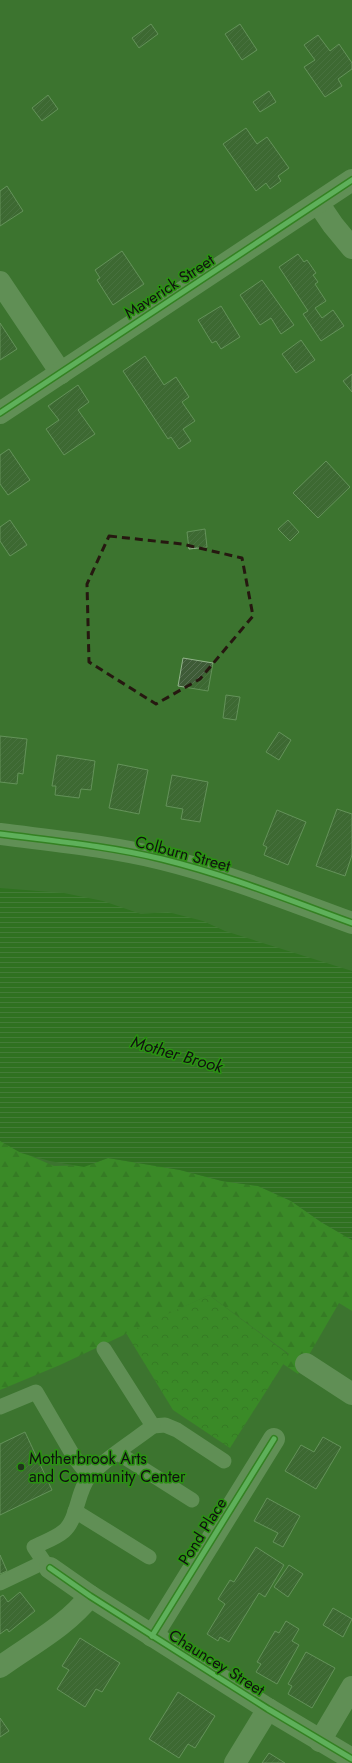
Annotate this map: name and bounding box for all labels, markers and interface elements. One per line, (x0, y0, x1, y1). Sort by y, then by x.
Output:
street label: Maverick Street (120, 249, 219, 324)
street label: Colburn Street (133, 830, 233, 877)
water label: Mother Brook (128, 1029, 226, 1079)
place label: Motherbrook Arts and Community Center (29, 1447, 186, 1488)
marker: Motherbrook Arts and Community Center (16, 1462, 26, 1472)
street label: Pond Place (173, 1493, 232, 1569)
street label: Chauncey Street (164, 1624, 269, 1701)

